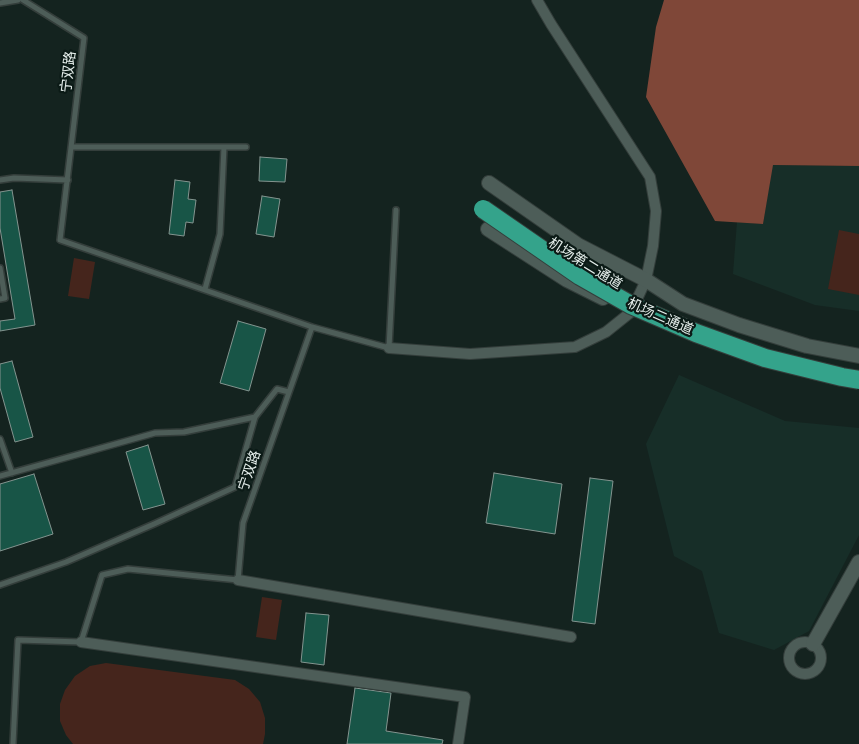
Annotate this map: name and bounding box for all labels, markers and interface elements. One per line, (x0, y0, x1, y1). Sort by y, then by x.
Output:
street label: 宁双路 (58, 50, 80, 94)
street label: 机场第二通道 (545, 235, 625, 293)
street label: 机场二通道 (625, 295, 695, 339)
street label: 宁双路 (235, 448, 265, 494)

